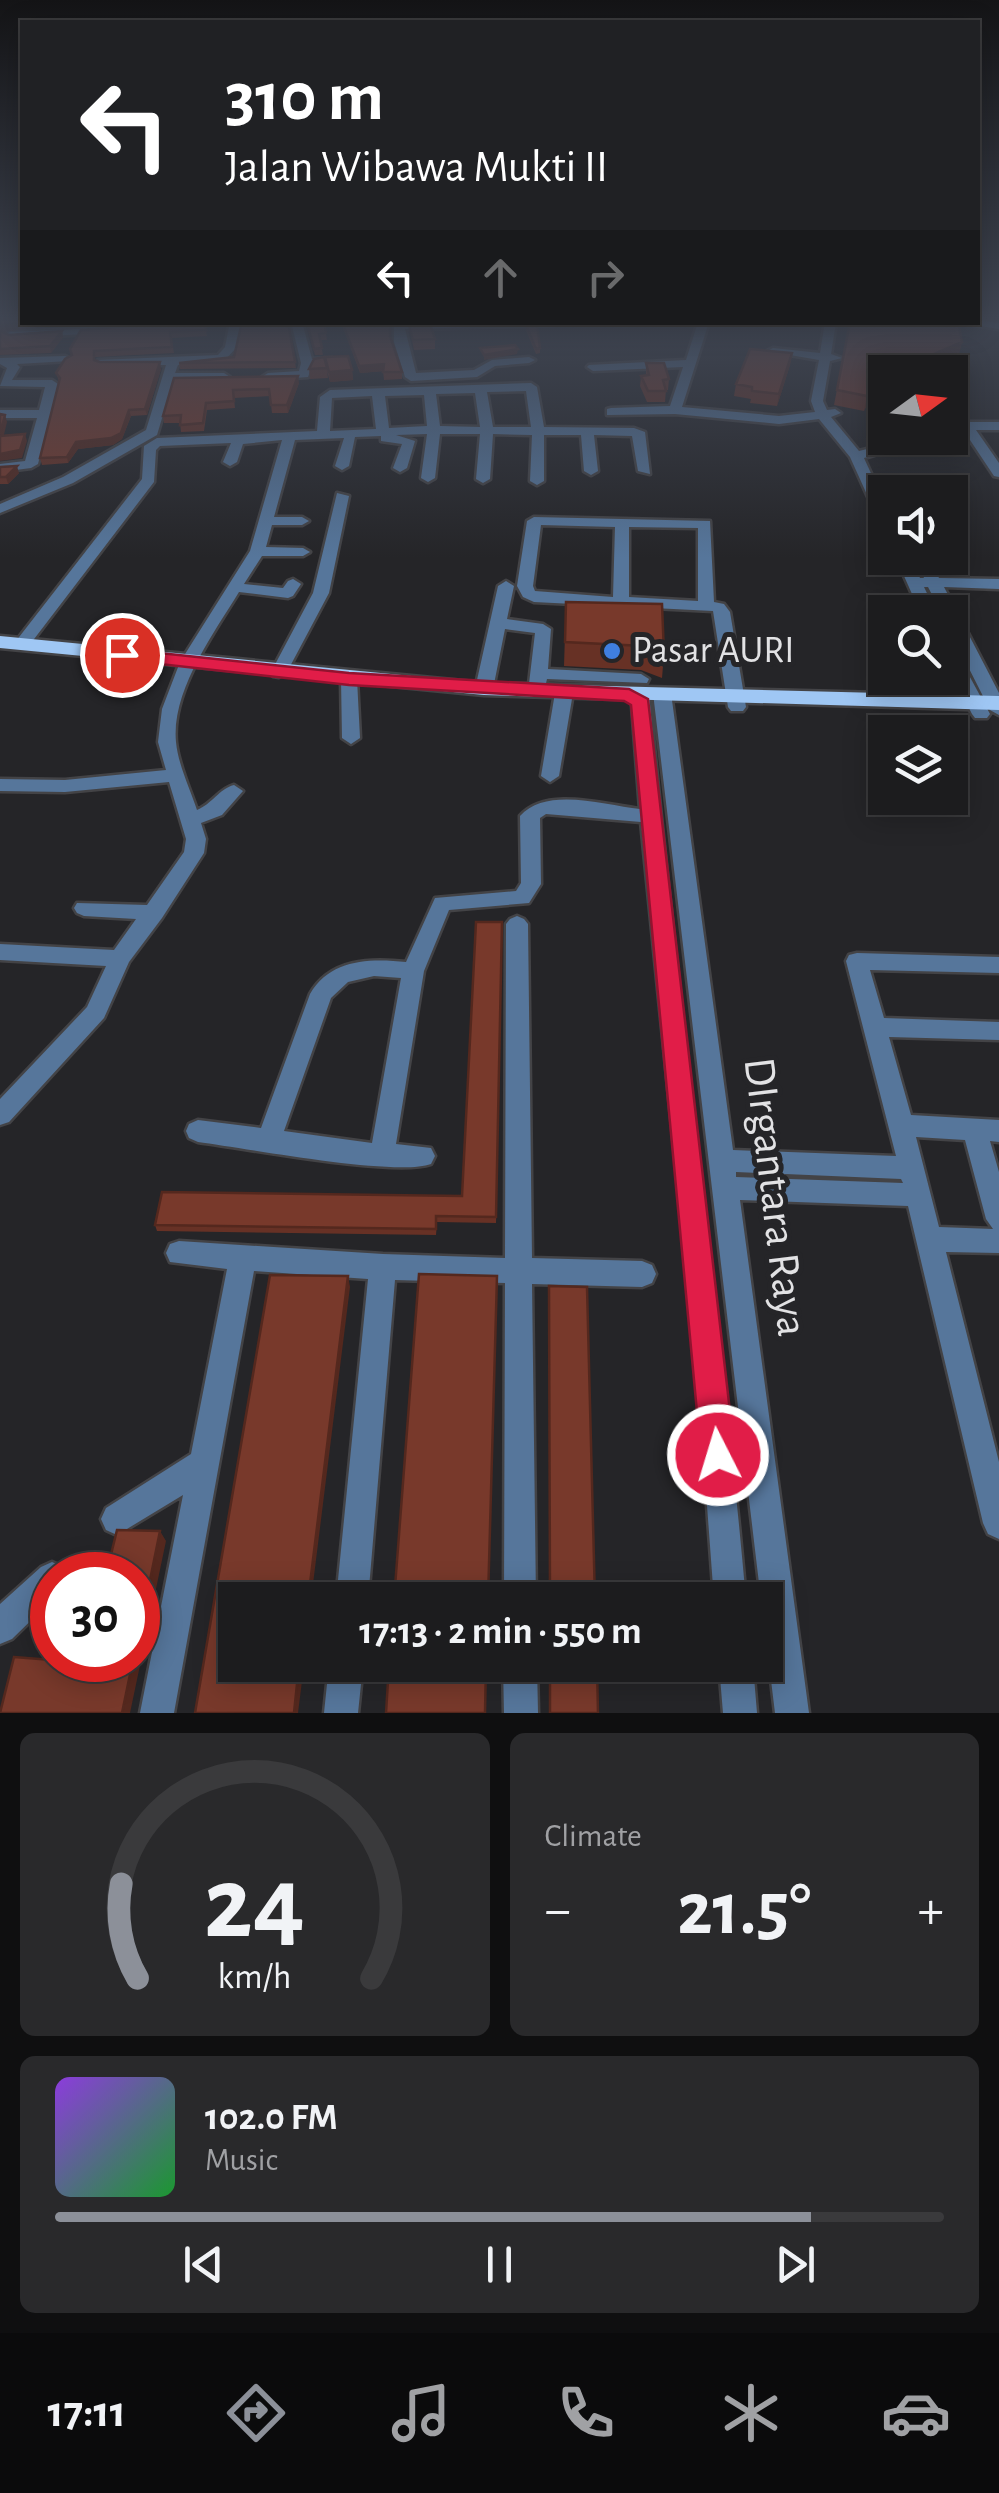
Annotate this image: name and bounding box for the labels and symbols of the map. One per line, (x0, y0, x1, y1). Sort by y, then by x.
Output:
north arrow (868, 355, 968, 455)
pin (80, 613, 165, 698)
place label: Pasar AURI (632, 632, 795, 670)
marker: Pasar AURI (601, 640, 623, 662)
street label: DIrgantara Raya (736, 1055, 814, 1339)
position arrow (666, 1403, 770, 1507)
speed limit sign: 30 (30, 1552, 160, 1682)

